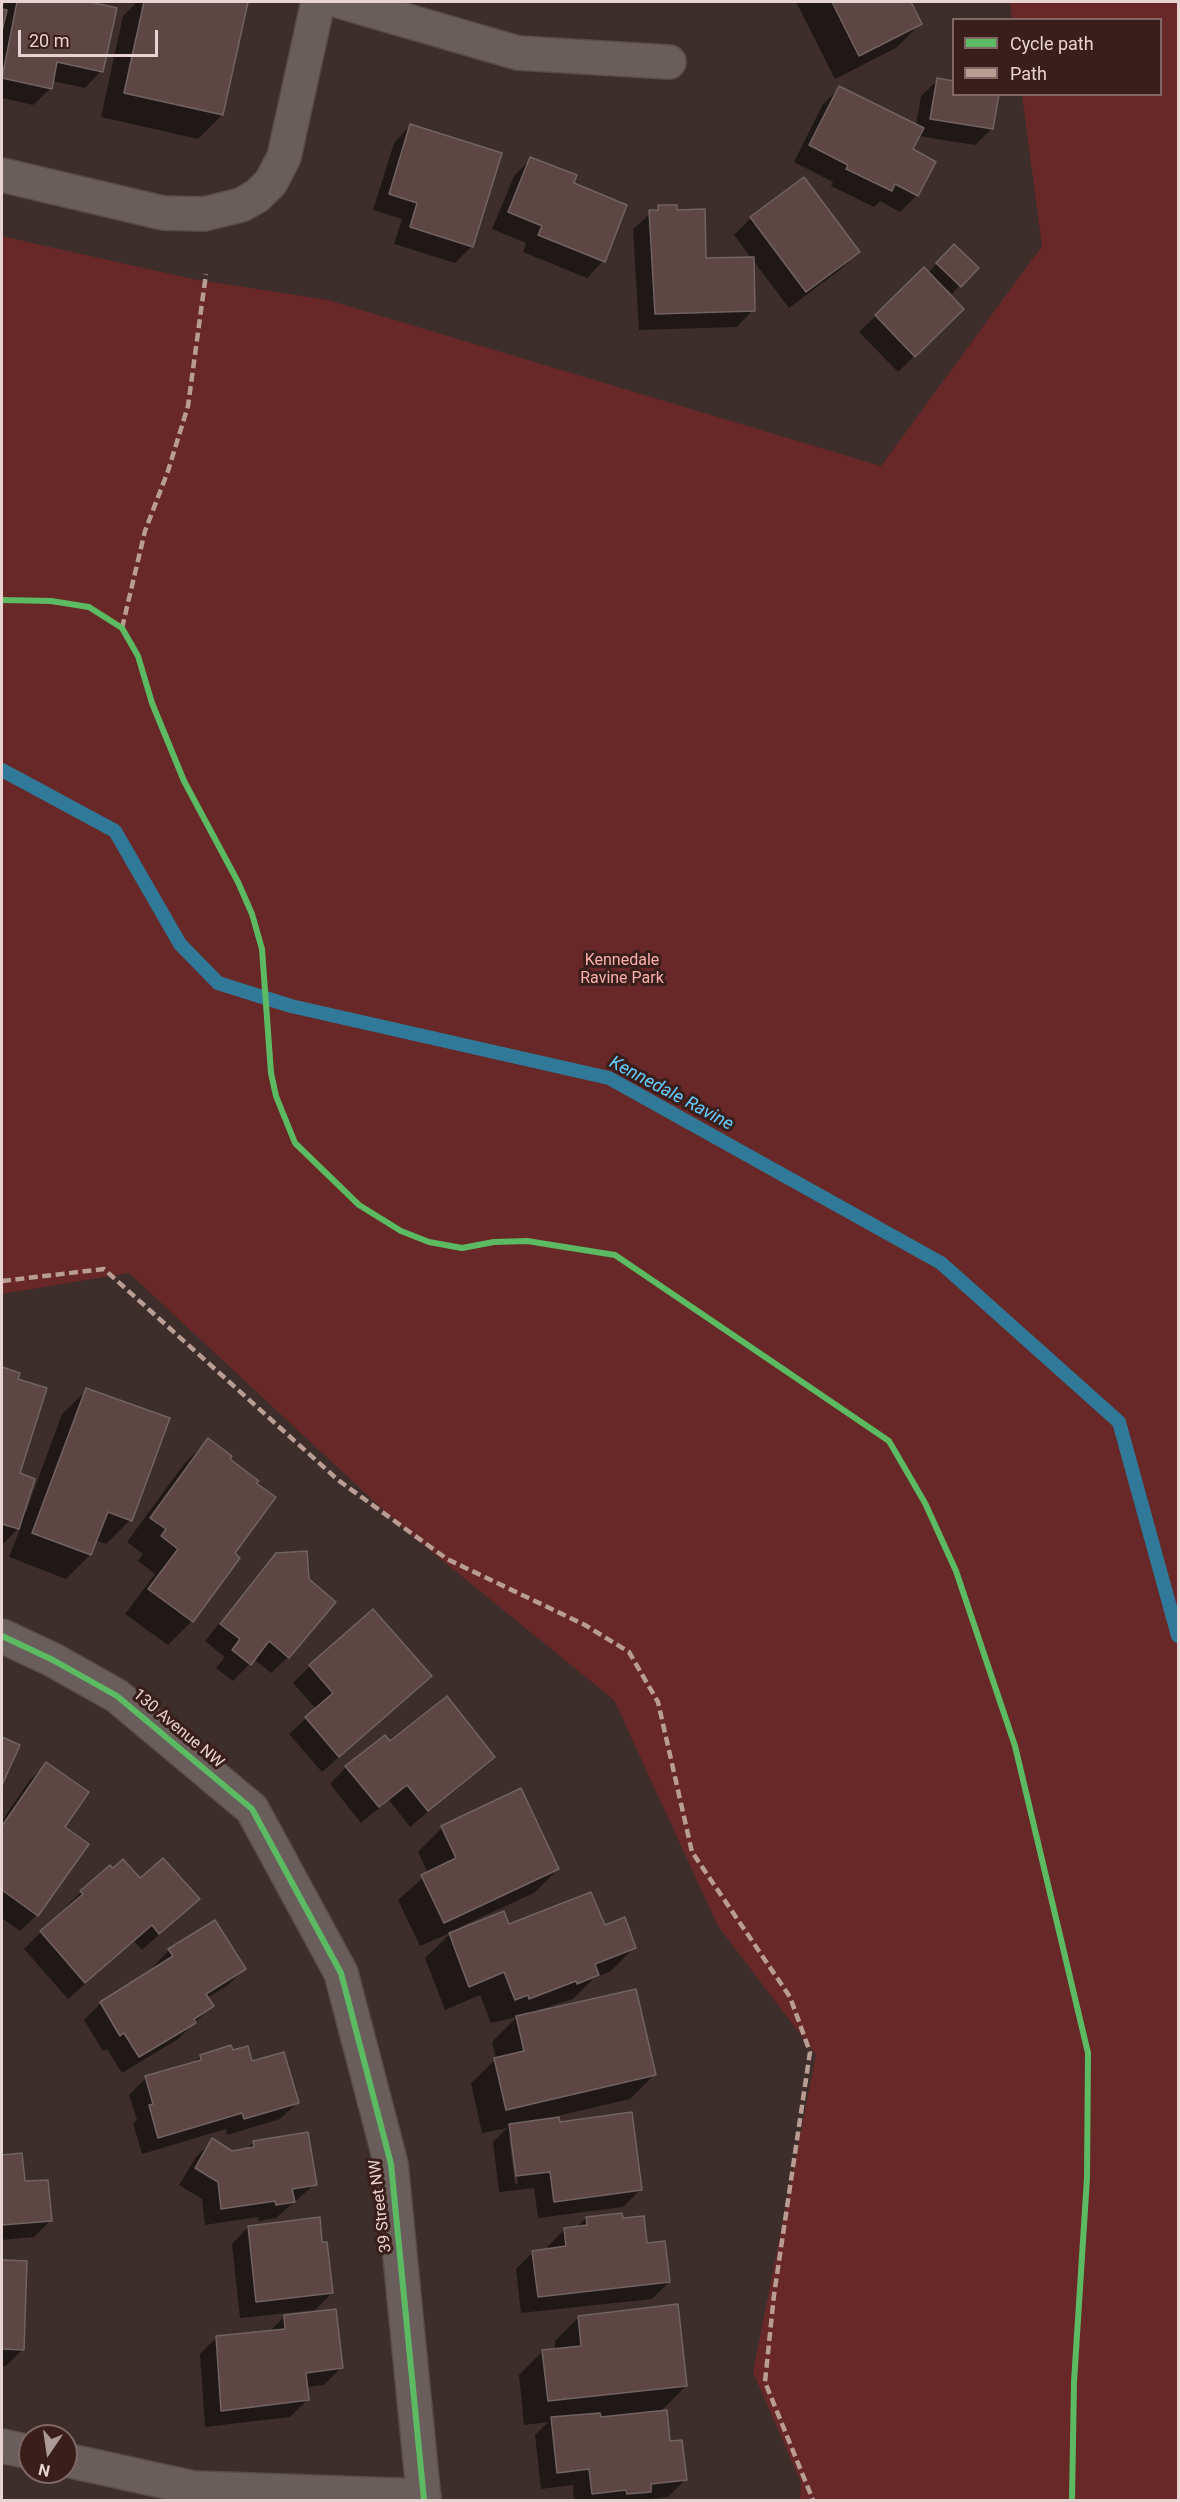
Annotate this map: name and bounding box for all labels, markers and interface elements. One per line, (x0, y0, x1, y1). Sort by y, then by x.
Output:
scale bar (21, 18, 160, 56)
legend (952, 18, 1162, 96)
text: 20 m (29, 30, 69, 51)
text: Cycle path (1010, 33, 1094, 54)
text: Path (1010, 63, 1047, 84)
park label: Kennedale Ravine Park (580, 951, 664, 989)
water label: Kennedale Ravine (605, 1052, 737, 1136)
street label: 130 Avenue NW (129, 1685, 227, 1773)
street label: 39 Street NW (366, 2158, 396, 2254)
north arrow (18, 2424, 78, 2484)
text: N (37, 2460, 52, 2481)

